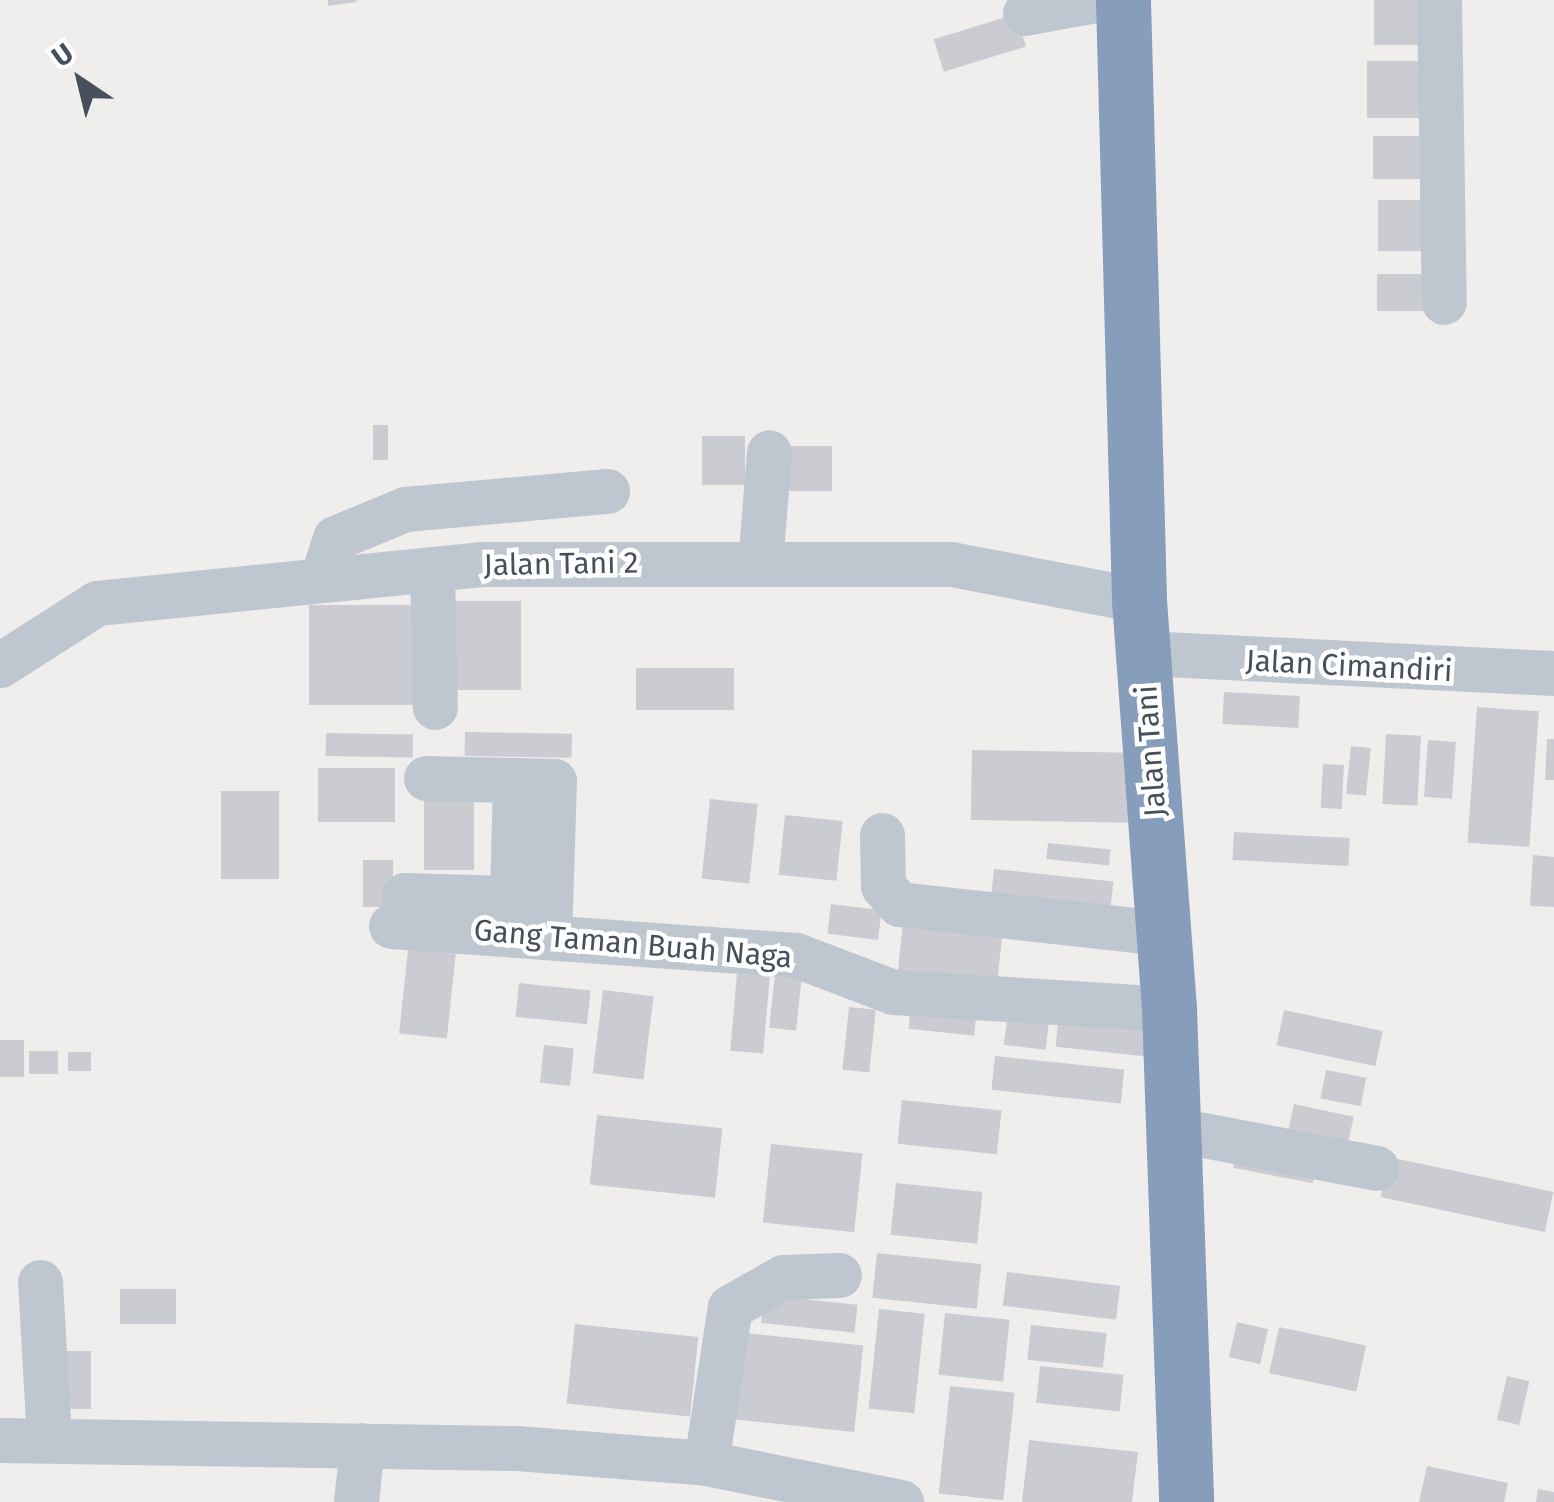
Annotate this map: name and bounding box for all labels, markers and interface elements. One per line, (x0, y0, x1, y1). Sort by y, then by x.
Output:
north arrow (30, 30, 130, 130)
text: U (46, 36, 79, 74)
street label: Jalan Tani 2 (483, 545, 639, 583)
street label: Jalan Cimandiri (1245, 643, 1453, 689)
street label: Jalan Tani (1128, 684, 1174, 818)
street label: Gang Taman Buah Naga (472, 912, 794, 976)

